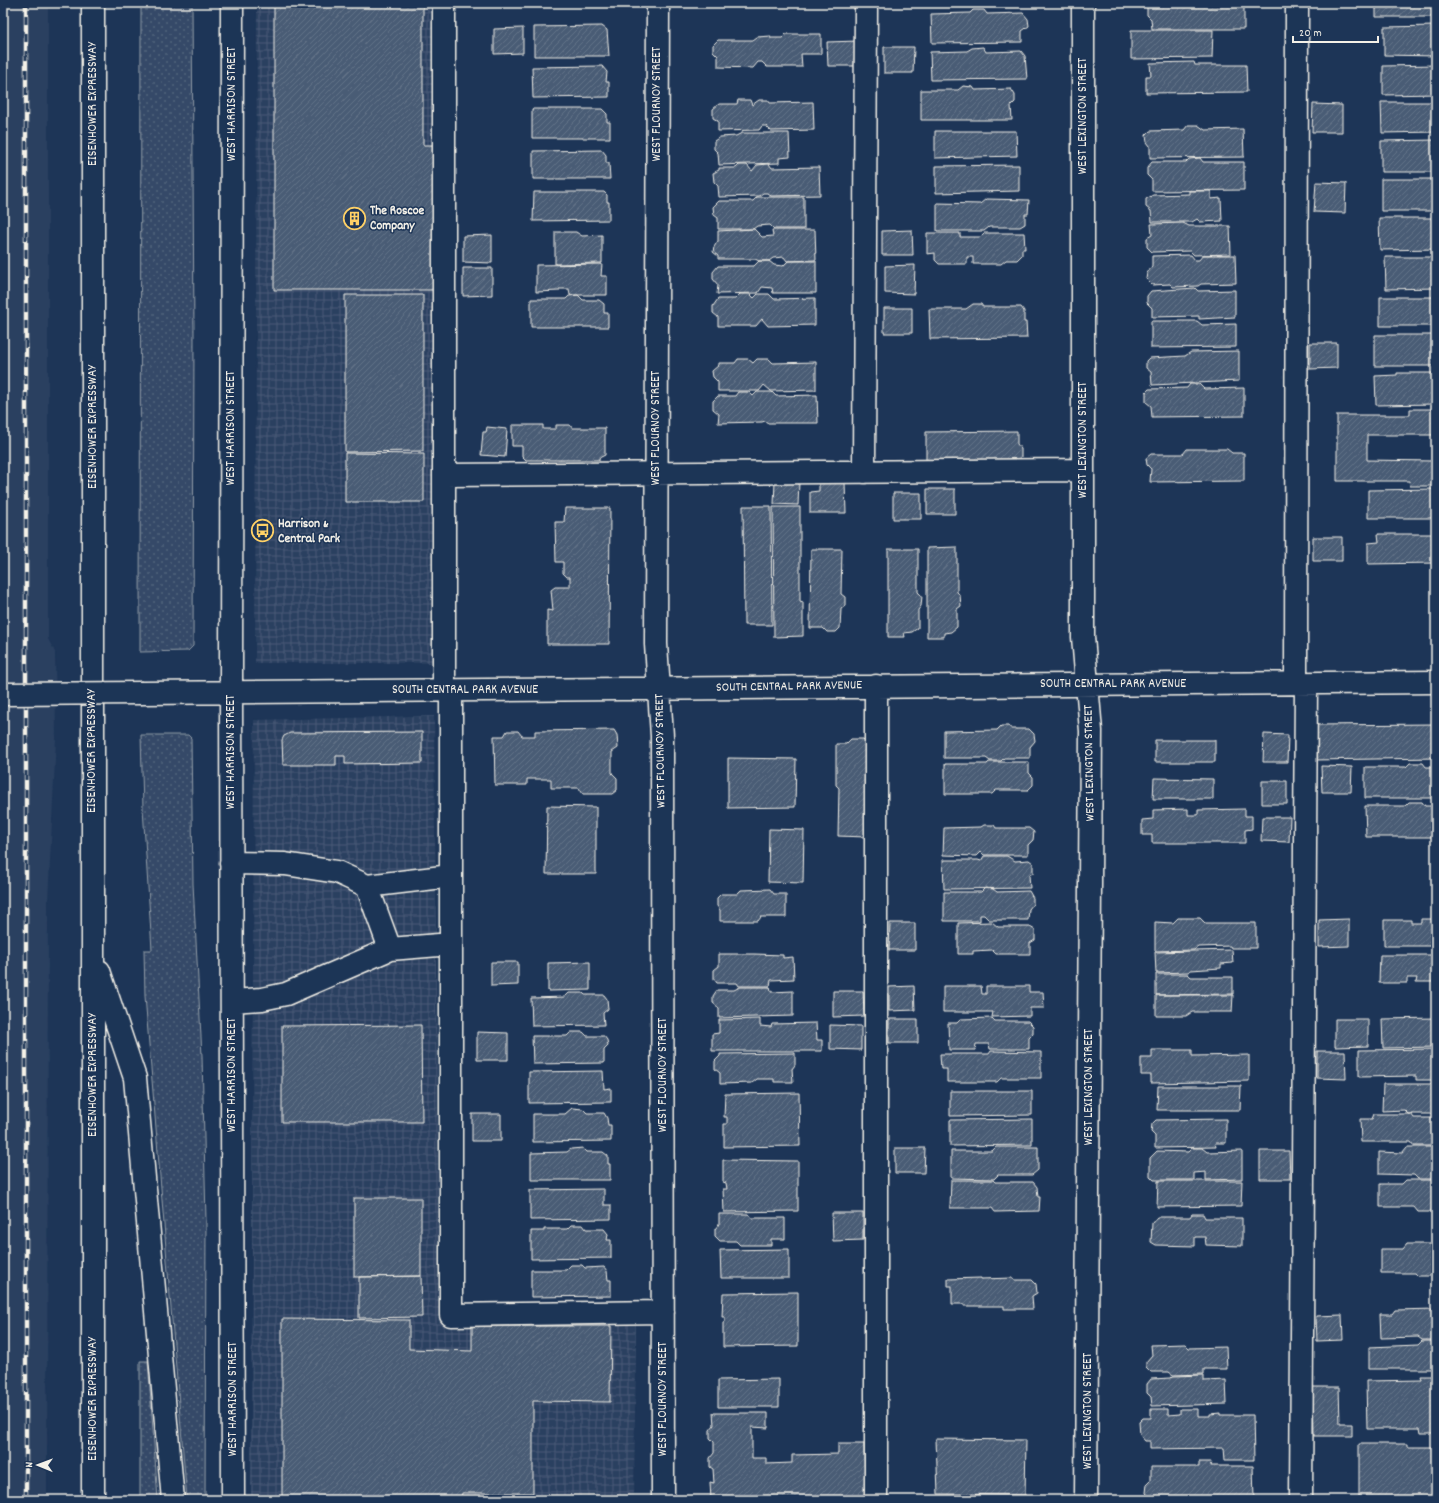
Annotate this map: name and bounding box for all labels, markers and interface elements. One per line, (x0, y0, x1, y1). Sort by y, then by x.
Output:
scale bar (1293, 18, 1378, 44)
text: 20 m (1299, 25, 1322, 42)
street label: EISENHOWER EXPRESSWAY (84, 41, 103, 166)
street label: WEST HARRISON STREET (223, 47, 242, 161)
street label: WEST FLOURNOY STREET (648, 47, 667, 161)
street label: WEST LEXINGTON STREET (1074, 58, 1093, 174)
place label: The Roscoe Company (370, 202, 424, 236)
building icon: The Roscoe Company (341, 205, 367, 231)
street label: EISENHOWER EXPRESSWAY (84, 364, 103, 489)
street label: WEST HARRISON STREET (222, 371, 241, 485)
street label: WEST FLOURNOY STREET (647, 371, 666, 485)
street label: WEST LEXINGTON STREET (1074, 382, 1093, 498)
place label: Harrison & Central Park (278, 515, 341, 549)
bus stop icon: Harrison & Central Park (249, 518, 275, 544)
street label: SOUTH CENTRAL PARK AVENUE (1040, 675, 1186, 694)
street label: SOUTH CENTRAL PARK AVENUE (716, 676, 862, 698)
street label: SOUTH CENTRAL PARK AVENUE (392, 681, 538, 700)
street label: EISENHOWER EXPRESSWAY (83, 688, 102, 813)
street label: WEST FLOURNOY STREET (651, 694, 671, 808)
street label: WEST HARRISON STREET (222, 695, 241, 809)
street label: WEST LEXINGTON STREET (1079, 705, 1101, 821)
street label: EISENHOWER EXPRESSWAY (84, 1012, 103, 1137)
street label: WEST HARRISON STREET (223, 1018, 242, 1132)
street label: WEST FLOURNOY STREET (654, 1018, 673, 1132)
street label: WEST LEXINGTON STREET (1080, 1029, 1099, 1145)
street label: EISENHOWER EXPRESSWAY (84, 1336, 103, 1461)
street label: WEST HARRISON STREET (224, 1342, 243, 1456)
street label: WEST FLOURNOY STREET (654, 1342, 673, 1456)
street label: WEST LEXINGTON STREET (1079, 1353, 1098, 1469)
north arrow (18, 1445, 58, 1485)
text: N (22, 1461, 38, 1468)

